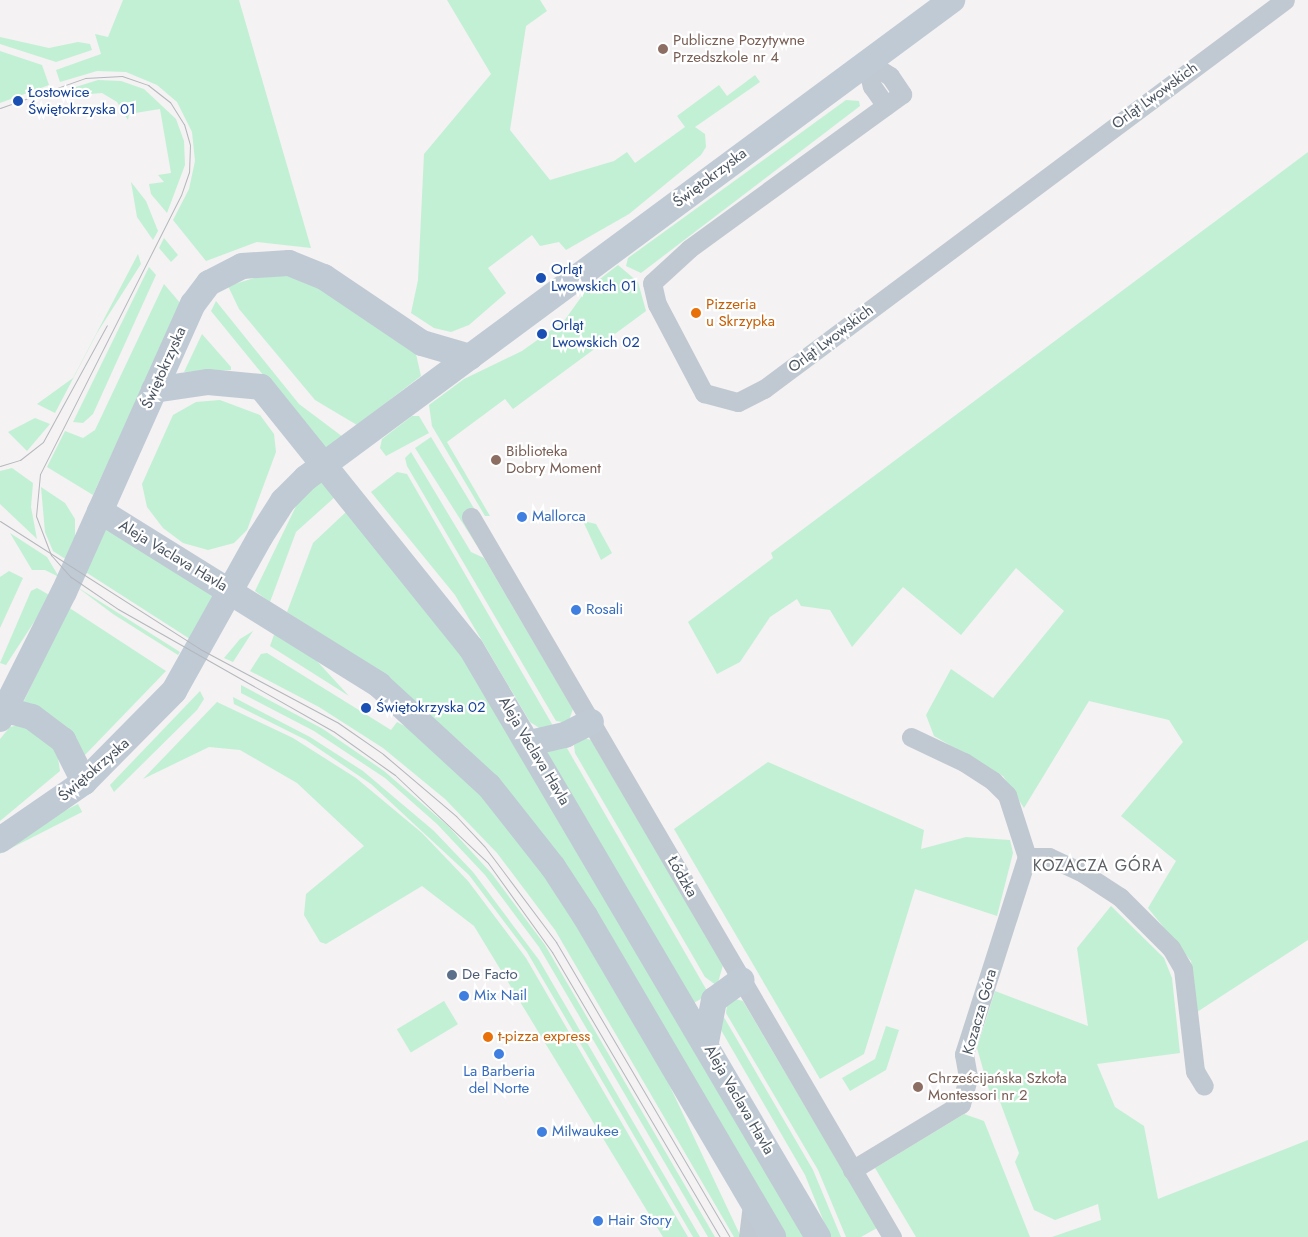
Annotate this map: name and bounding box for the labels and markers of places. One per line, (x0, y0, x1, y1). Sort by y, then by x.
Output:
place label: Publiczne Pozytywne Przedszkole nr 4 (673, 31, 805, 66)
marker: Publiczne Pozytywne Przedszkole nr 4 (657, 43, 669, 55)
place label: Łostowice Świętokrzyska 01 (28, 83, 136, 118)
marker: Łostowice Świętokrzyska 01 (12, 95, 24, 107)
place label: Orląt Lwowskich 01 (551, 260, 637, 295)
marker: Orląt Lwowskich 01 (535, 272, 547, 284)
place label: Pizzeria u Skrzypka (706, 295, 775, 330)
marker: Pizzeria u Skrzypka (690, 307, 702, 319)
place label: Orląt Lwowskich 02 (552, 316, 640, 351)
marker: Orląt Lwowskich 02 (536, 328, 548, 340)
place label: Biblioteka Dobry Moment (506, 442, 601, 477)
marker: Biblioteka Dobry Moment (490, 454, 502, 466)
place label: Mallorca (532, 508, 586, 526)
marker: Mallorca (516, 511, 528, 523)
place label: Rosali (586, 601, 623, 619)
marker: Rosali (570, 604, 582, 616)
place label: Świętokrzyska 02 (376, 699, 486, 717)
marker: Świętokrzyska 02 (360, 702, 372, 714)
place label: De Facto (462, 966, 518, 984)
marker: De Facto (446, 969, 458, 981)
place label: Mix Nail (474, 987, 527, 1005)
marker: Mix Nail (458, 990, 470, 1002)
place label: t-pizza express (498, 1028, 590, 1046)
marker: t-pizza express (482, 1031, 494, 1043)
marker: La Barberia del Norte (493, 1048, 505, 1060)
place label: La Barberia del Norte (463, 1062, 535, 1097)
place label: Chrześcijańska Szkoła Montessori nr 2 (928, 1069, 1067, 1104)
marker: Chrześcijańska Szkoła Montessori nr 2 (912, 1081, 924, 1093)
place label: Milwaukee (552, 1123, 619, 1141)
marker: Milwaukee (536, 1126, 548, 1138)
place label: Hair Story (608, 1212, 672, 1230)
marker: Hair Story (592, 1215, 604, 1227)

